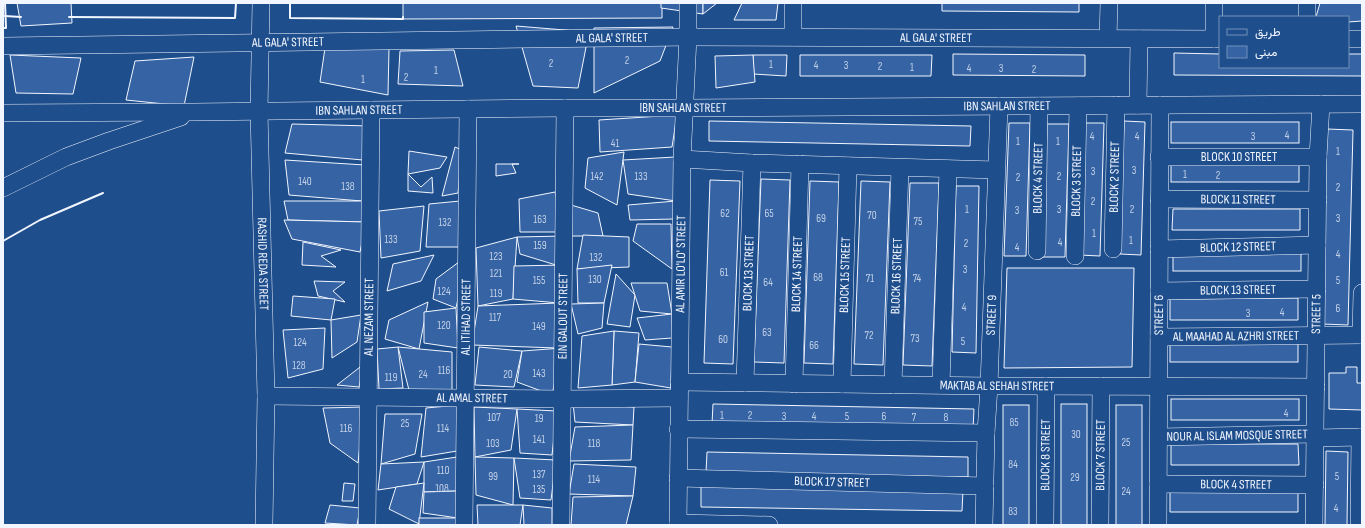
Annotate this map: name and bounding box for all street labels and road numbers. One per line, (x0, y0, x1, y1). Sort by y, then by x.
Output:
street label: AL GALA' STREET (575, 30, 648, 46)
street label: AL GALA' STREET (899, 30, 972, 46)
street label: AL GALA' STREET (251, 34, 324, 51)
street label: IBN SAHLAN STREET (963, 98, 1050, 114)
street label: IBN SAHLAN STREET (639, 100, 726, 116)
street label: IBN SAHLAN STREET (315, 102, 403, 119)
street label: BLOCK 2 STREET (1106, 141, 1123, 213)
street label: BLOCK 4 STREET (1030, 142, 1046, 214)
street label: BLOCK 3 STREET (1068, 145, 1085, 217)
street label: BLOCK 10 STREET (1201, 149, 1277, 165)
street label: BLOCK 11 STREET (1200, 191, 1276, 208)
street label: AL AMIR LO'LO' STREET (672, 215, 689, 314)
street label: RASHID REDA STREET (254, 217, 272, 311)
street label: BLOCK 13 STREET (739, 235, 758, 311)
street label: BLOCK 14 STREET (788, 236, 806, 312)
street label: BLOCK 15 STREET (836, 237, 854, 313)
street label: BLOCK 16 STREET (887, 238, 906, 314)
street label: BLOCK 12 STREET (1200, 238, 1276, 256)
street label: EIN GALOUT STREET (555, 273, 571, 359)
street label: AL NEZAM STREET (361, 278, 377, 357)
street label: AL ITIHAD STREET (458, 279, 474, 356)
street label: BLOCK 13 STREET (1200, 282, 1276, 298)
street label: STREET 9 (983, 294, 1000, 336)
street label: STREET 6 (1151, 294, 1167, 335)
street label: STREET 5 (1308, 294, 1325, 334)
street label: AL MAAHAD AL AZHRI STREET (1172, 328, 1299, 345)
street label: MAKTAB AL SEHAH STREET (940, 377, 1054, 394)
street label: AL AMAL STREET (435, 390, 508, 406)
street label: BLOCK 8 STREET (1037, 419, 1054, 491)
street label: BLOCK 7 STREET (1092, 419, 1109, 491)
street label: NOUR AL ISLAM MOSQUE STREET (1166, 426, 1308, 445)
street label: BLOCK 17 STREET (794, 473, 870, 491)
street label: BLOCK 4 STREET (1200, 476, 1272, 493)

